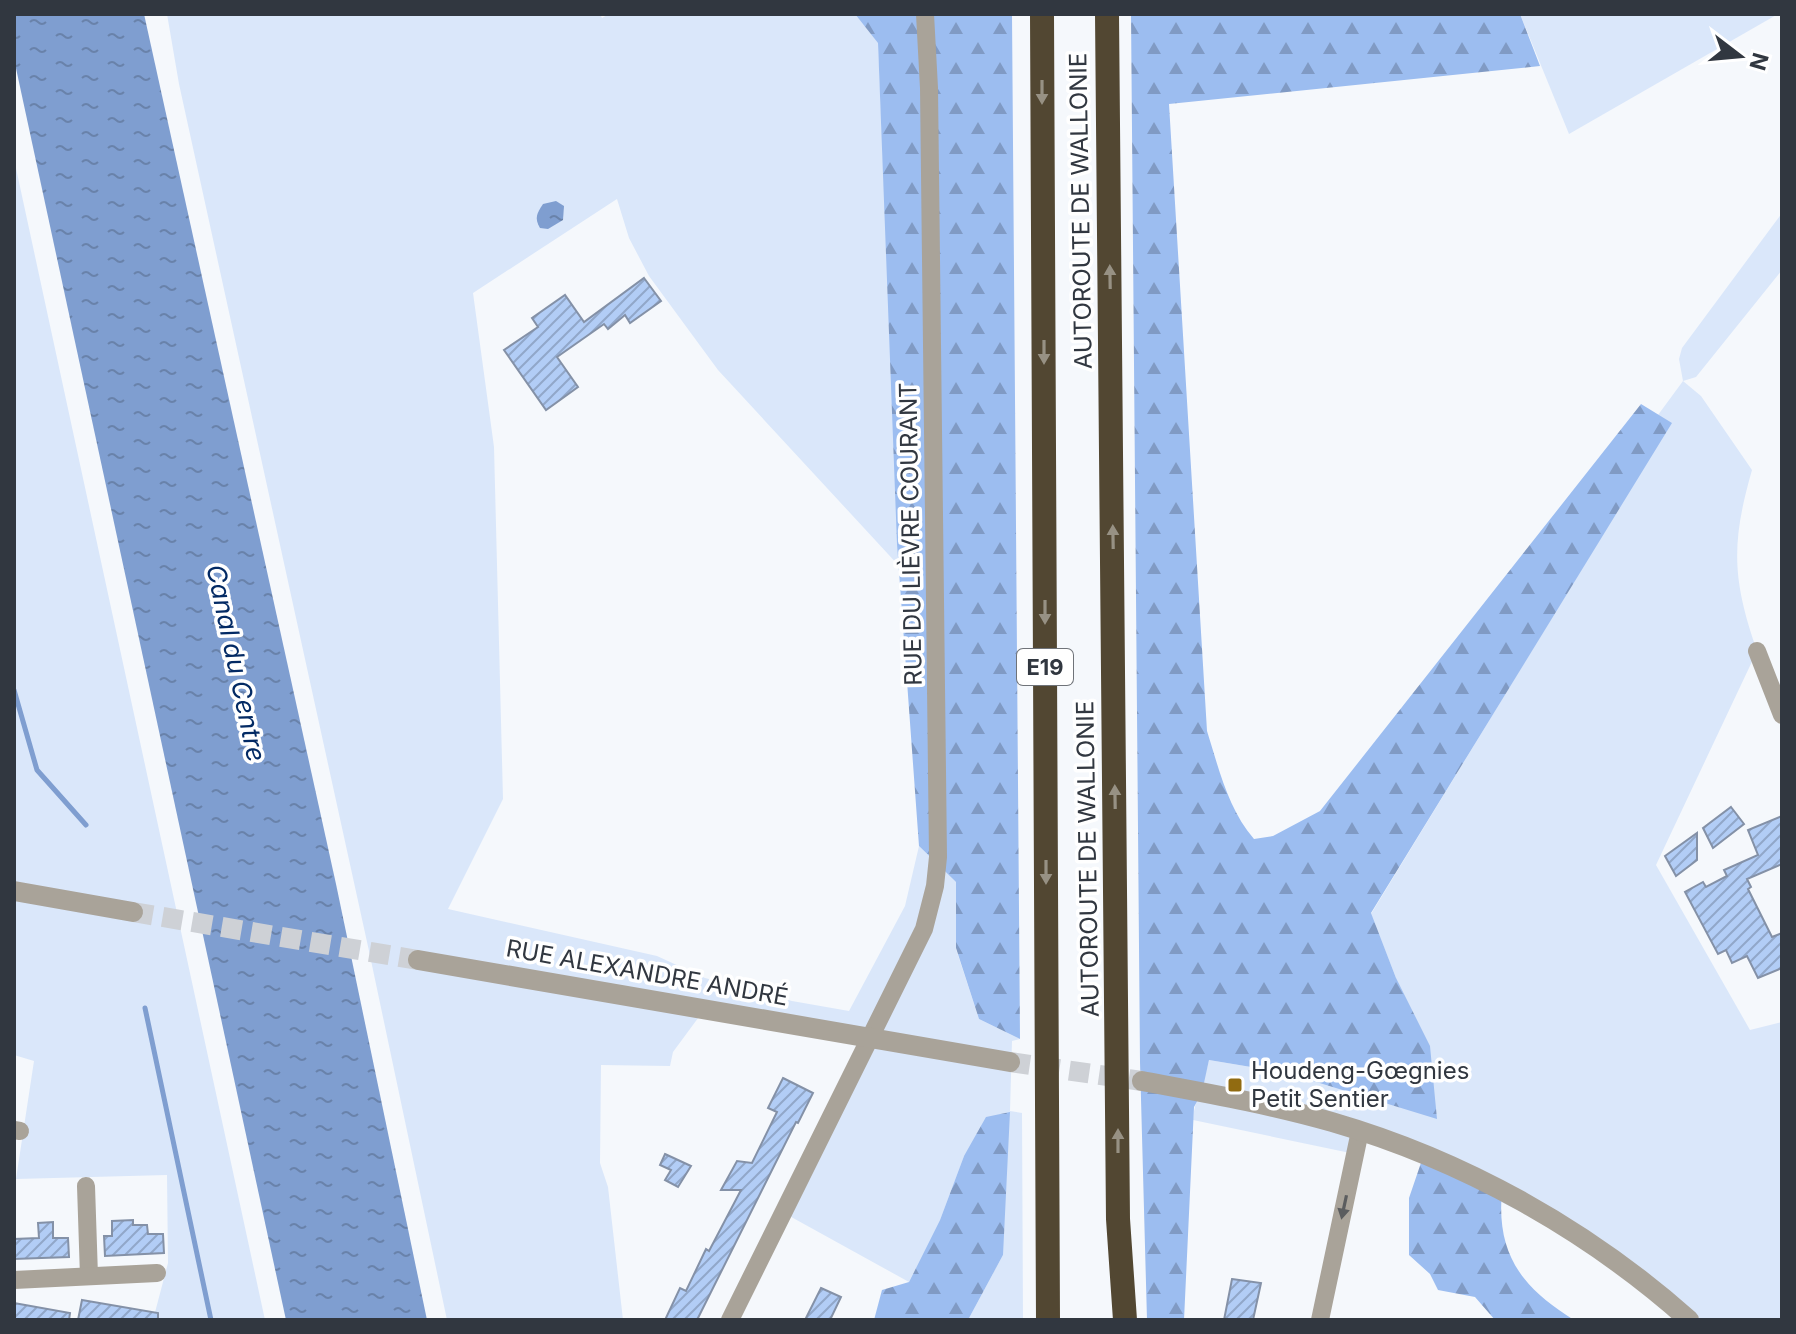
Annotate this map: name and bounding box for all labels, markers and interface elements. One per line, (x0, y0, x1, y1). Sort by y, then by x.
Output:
north arrow (1700, 16, 1780, 96)
text: N (1744, 50, 1774, 73)
street label: AUTOROUTE DE WALLONIE (1063, 53, 1098, 369)
one-way arrow (1036, 80, 1048, 105)
one-way arrow (1104, 264, 1116, 289)
one-way arrow (1038, 340, 1050, 365)
street label: RUE DU LIÈVRE COURANT (892, 382, 928, 686)
one-way arrow (1106, 524, 1119, 549)
water label: Canal du Centre (200, 562, 273, 764)
one-way arrow (1039, 600, 1051, 625)
road number: E19 (1017, 649, 1073, 685)
street label: AUTOROUTE DE WALLONIE (1070, 701, 1105, 1017)
one-way arrow (1109, 784, 1121, 809)
one-way arrow (1040, 860, 1052, 885)
street label: RUE ALEXANDRE ANDRÉ (504, 932, 791, 1012)
place label: Houdeng-Gœgnies Petit Sentier (1251, 1056, 1469, 1113)
marker: Houdeng-Gœgnies Petit Sentier (1226, 1076, 1244, 1094)
one-way arrow (1112, 1128, 1124, 1153)
one-way arrow (1337, 1195, 1350, 1220)

